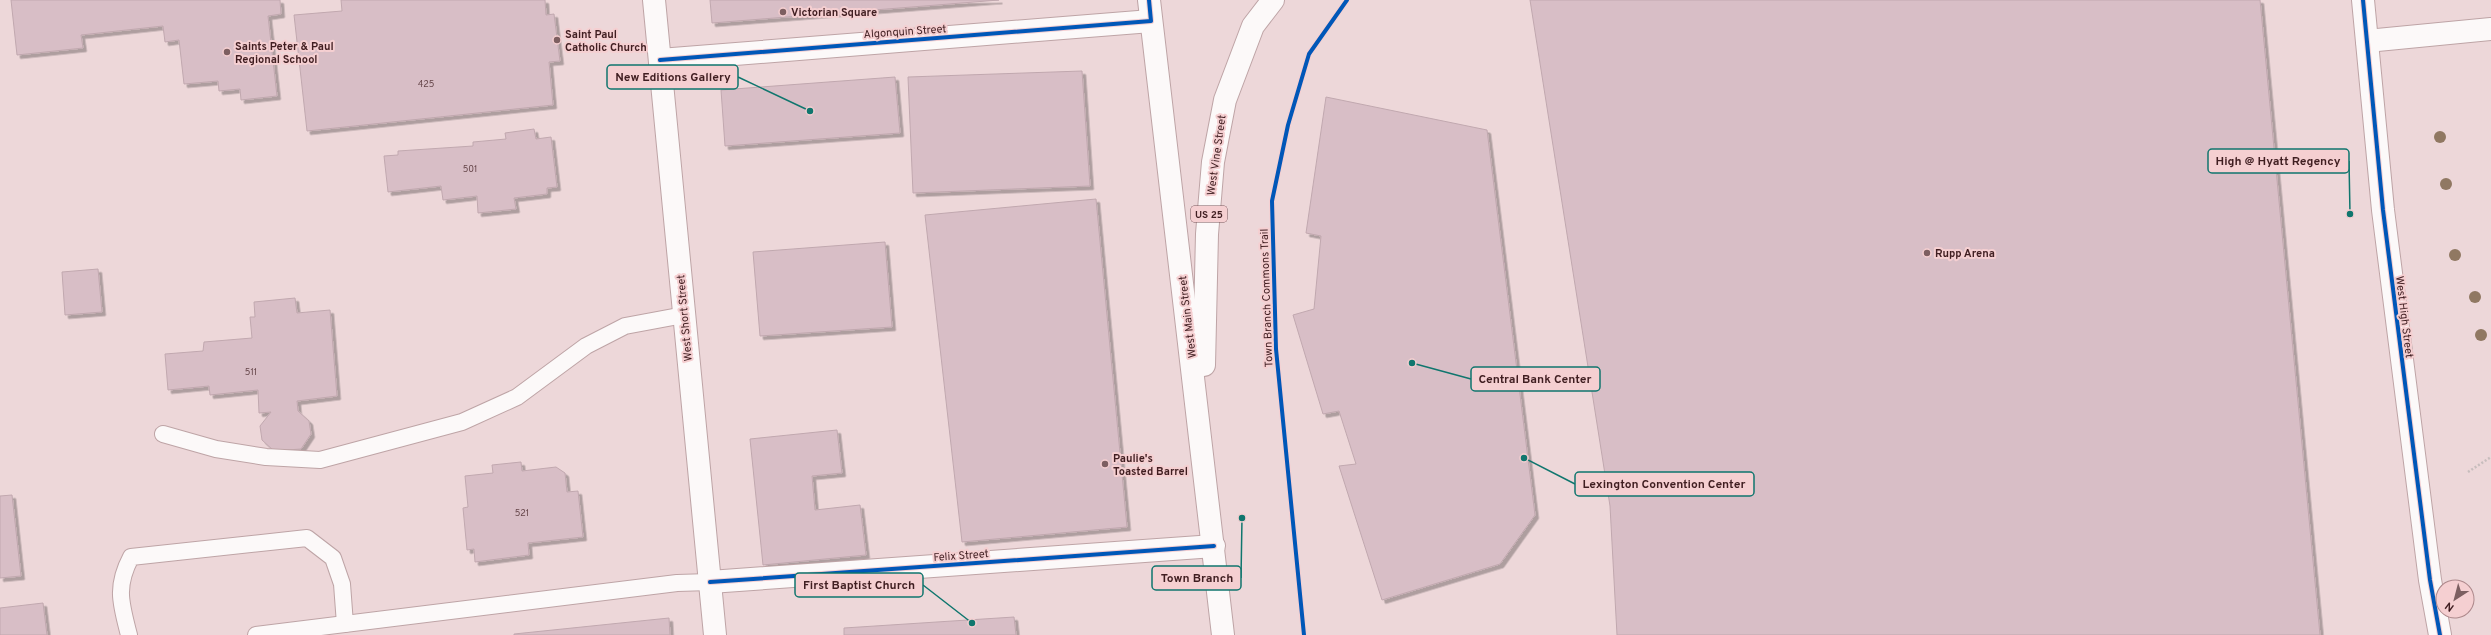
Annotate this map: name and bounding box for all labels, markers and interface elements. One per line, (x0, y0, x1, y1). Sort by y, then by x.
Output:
place label: Victorian Square (791, 6, 877, 20)
marker: Victorian Square (778, 7, 788, 17)
street label: Algonquin Street (863, 22, 947, 42)
place label: Saint Paul Catholic Church (565, 28, 647, 55)
marker: Saint Paul Catholic Church (552, 35, 562, 45)
place label: Saints Peter & Paul Regional School (235, 40, 334, 67)
marker: Saints Peter & Paul Regional School (222, 47, 232, 57)
callout: New Editions Gallery (607, 65, 738, 89)
text: New Editions Gallery (615, 70, 731, 86)
house number: 425 (418, 79, 434, 90)
street label: West Vine Street (1204, 114, 1230, 196)
callout: High @ Hyatt Regency (2208, 149, 2349, 173)
text: High @ Hyatt Regency (2215, 154, 2341, 170)
house number: 501 (463, 164, 477, 175)
road number: US 25 (1191, 206, 1227, 222)
street label: Town Branch Commons Trail (1258, 228, 1276, 368)
place label: Rupp Arena (1935, 247, 1995, 261)
marker: Rupp Arena (1922, 248, 1932, 258)
street label: West Short Street (674, 274, 696, 362)
street label: West Main Street (1176, 275, 1200, 359)
street label: West High Street (2392, 275, 2416, 359)
house number: 511 (245, 367, 257, 378)
callout: Central Bank Center (1471, 367, 1600, 391)
text: Central Bank Center (1478, 372, 1592, 388)
place label: Paulie's Toasted Barrel (1113, 452, 1188, 479)
marker: Paulie's Toasted Barrel (1100, 459, 1110, 469)
callout: Lexington Convention Center (1575, 472, 1754, 496)
text: Lexington Convention Center (1583, 477, 1745, 493)
house number: 521 (515, 508, 529, 519)
street label: Felix Street (933, 547, 989, 565)
callout: Town Branch (1152, 566, 1241, 590)
text: Town Branch (1161, 571, 1233, 587)
callout: First Baptist Church (795, 573, 923, 597)
text: First Baptist Church (803, 578, 915, 594)
north arrow (2435, 579, 2475, 619)
text: N (2442, 598, 2457, 614)

